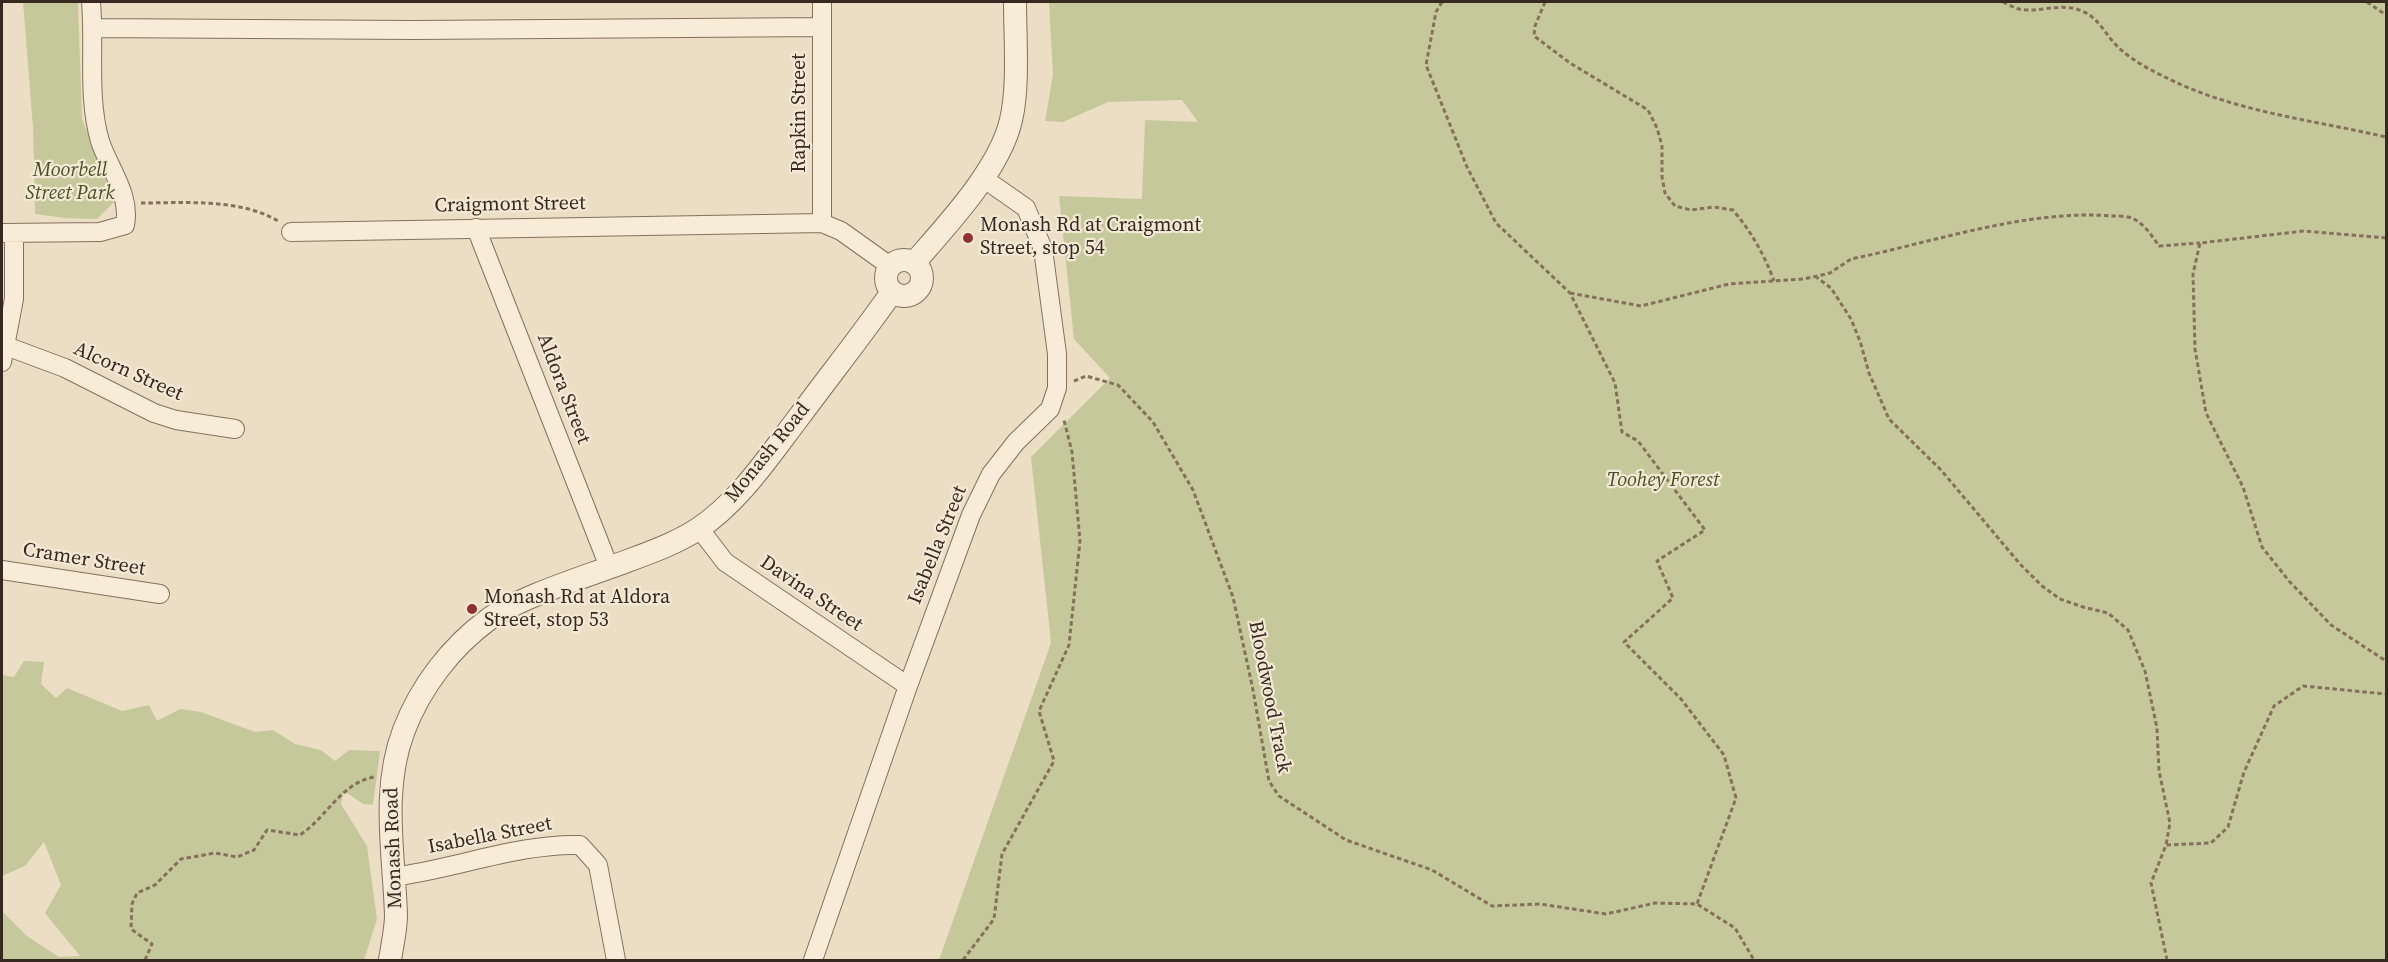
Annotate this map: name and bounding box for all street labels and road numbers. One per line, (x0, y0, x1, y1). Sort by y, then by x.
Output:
street label: Rapkin Street (788, 53, 812, 173)
street label: Craigmont Street (434, 192, 586, 218)
street label: Aldora Street (531, 330, 595, 448)
street label: Alcorn Street (70, 337, 186, 407)
street label: Monash Road (720, 398, 816, 508)
street label: Isabella Street (903, 482, 973, 608)
street label: Cramer Street (21, 538, 147, 582)
street label: Davina Street (755, 551, 867, 637)
street label: Bloodwood Track (1242, 619, 1296, 775)
street label: Monash Road (380, 787, 408, 909)
street label: Isabella Street (426, 812, 554, 860)

